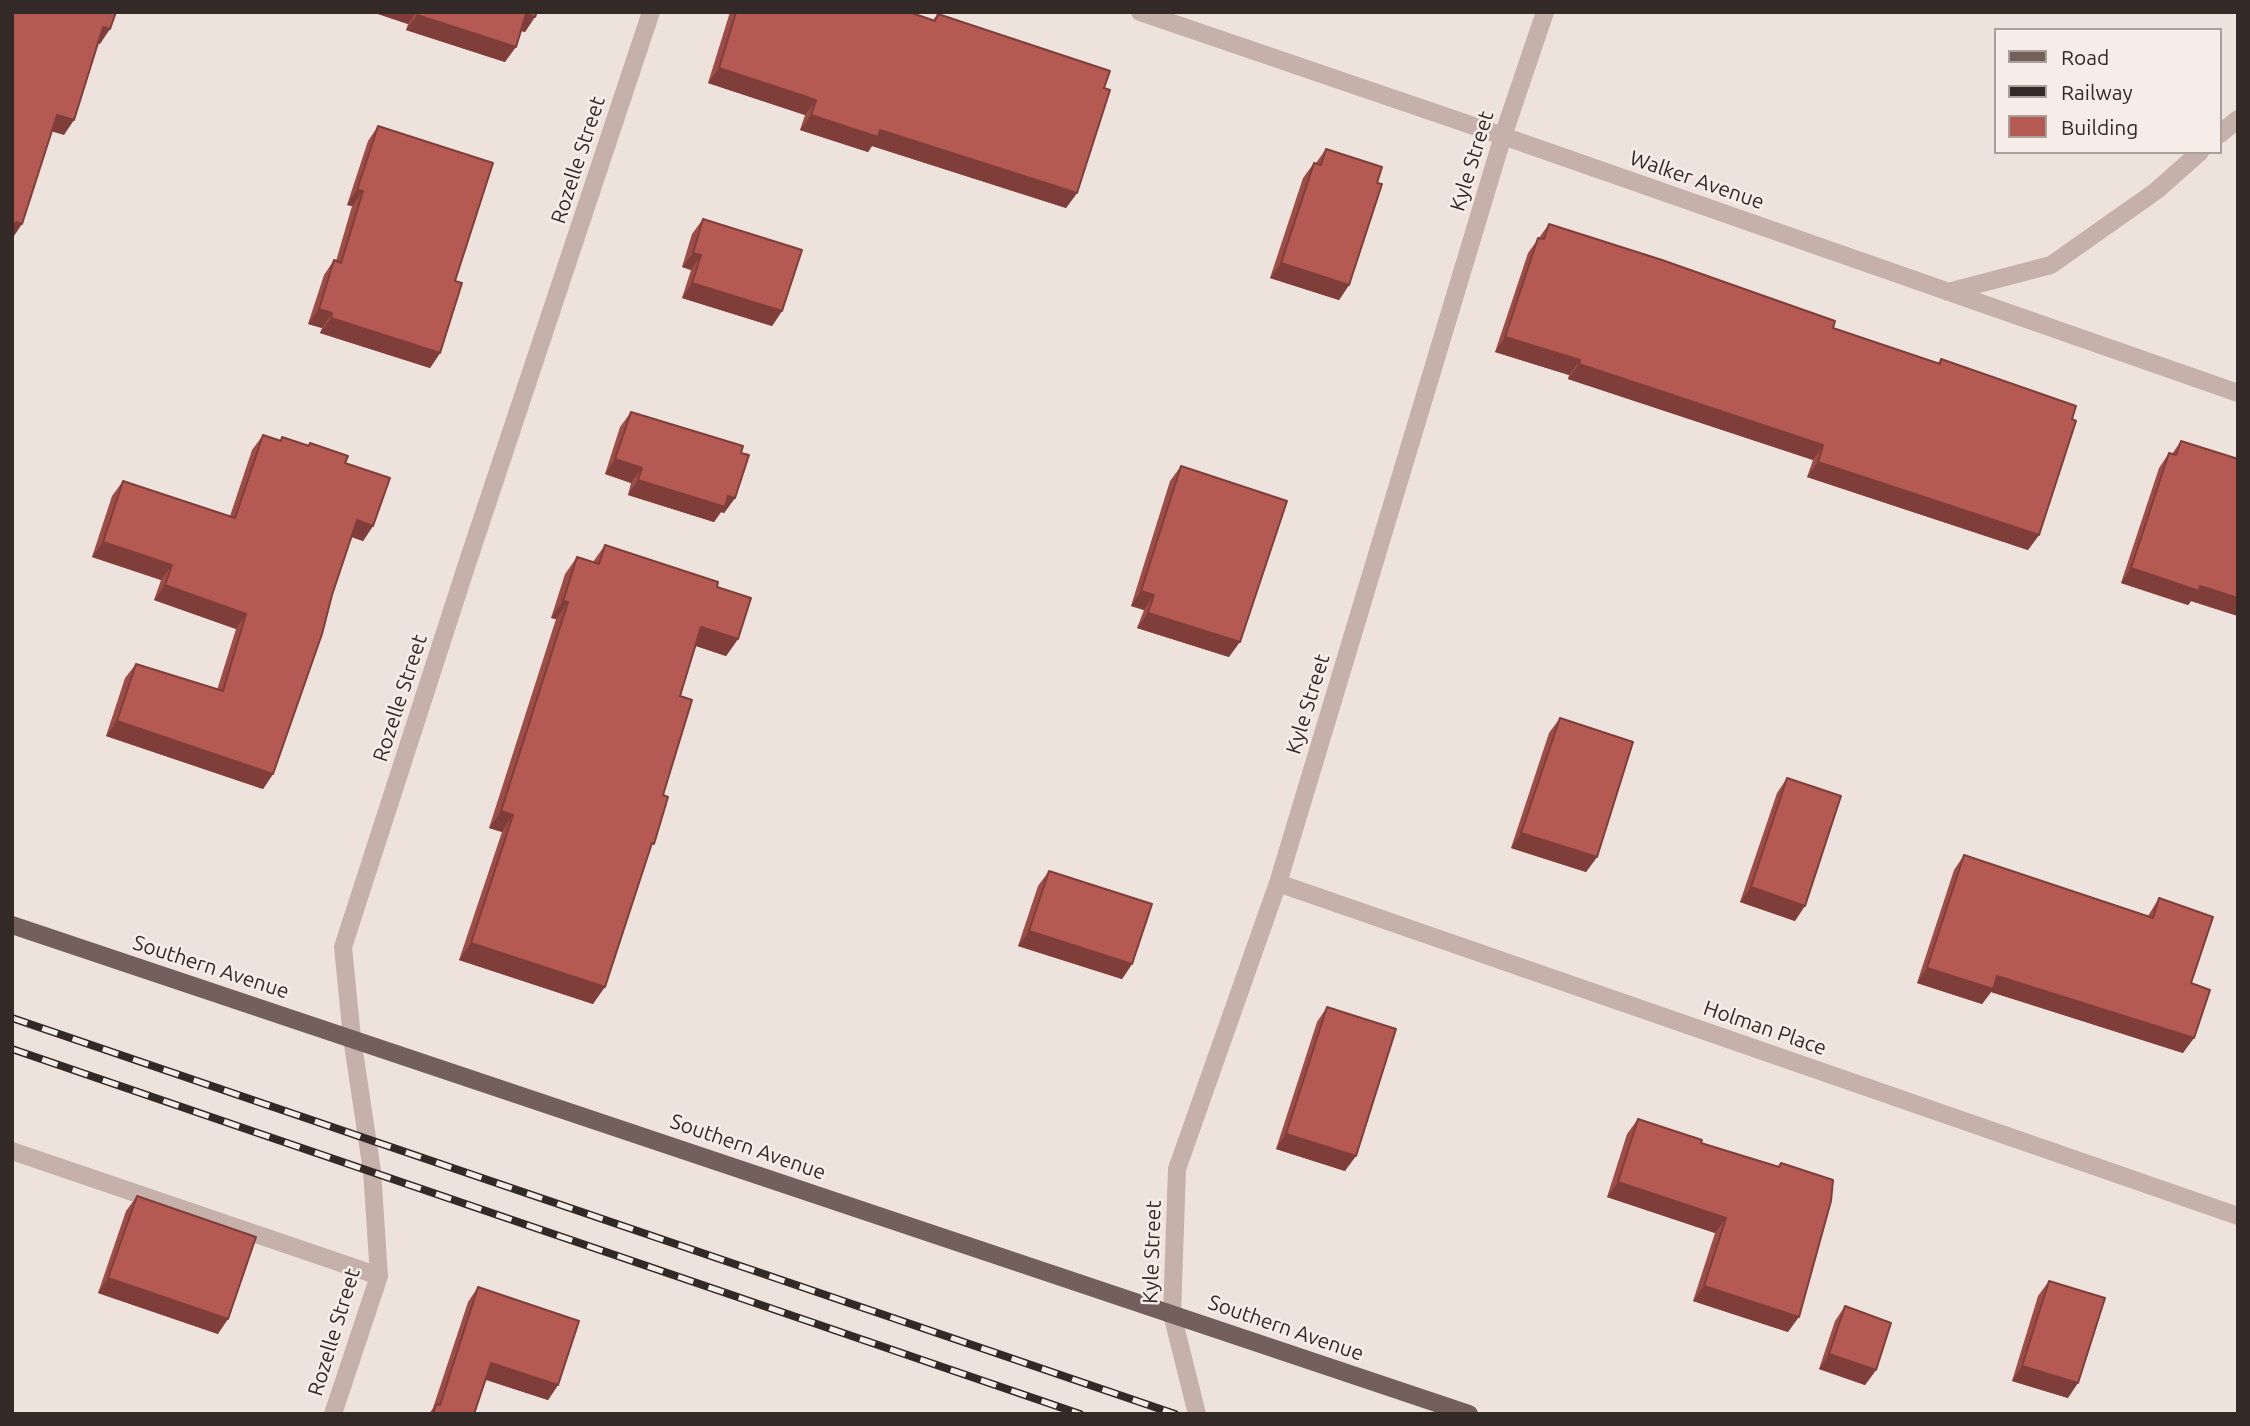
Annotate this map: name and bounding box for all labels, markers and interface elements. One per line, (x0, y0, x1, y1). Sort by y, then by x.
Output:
legend (1994, 28, 2222, 154)
text: Road (2061, 45, 2109, 69)
text: Railway (2061, 80, 2133, 104)
street label: Rozelle Street (546, 93, 610, 227)
street label: Kyle Street (1445, 108, 1499, 214)
text: Building (2061, 115, 2138, 139)
street label: Walker Avenue (1626, 145, 1768, 215)
street label: Rozelle Street (368, 631, 432, 765)
street label: Kyle Street (1281, 651, 1335, 757)
street label: Southern Avenue (130, 930, 292, 1004)
street label: Holman Place (1700, 995, 1830, 1061)
street label: Southern Avenue (667, 1109, 829, 1185)
street label: Kyle Street (1138, 1200, 1166, 1304)
street label: Rozelle Street (303, 1265, 365, 1399)
street label: Southern Avenue (1205, 1290, 1367, 1366)

